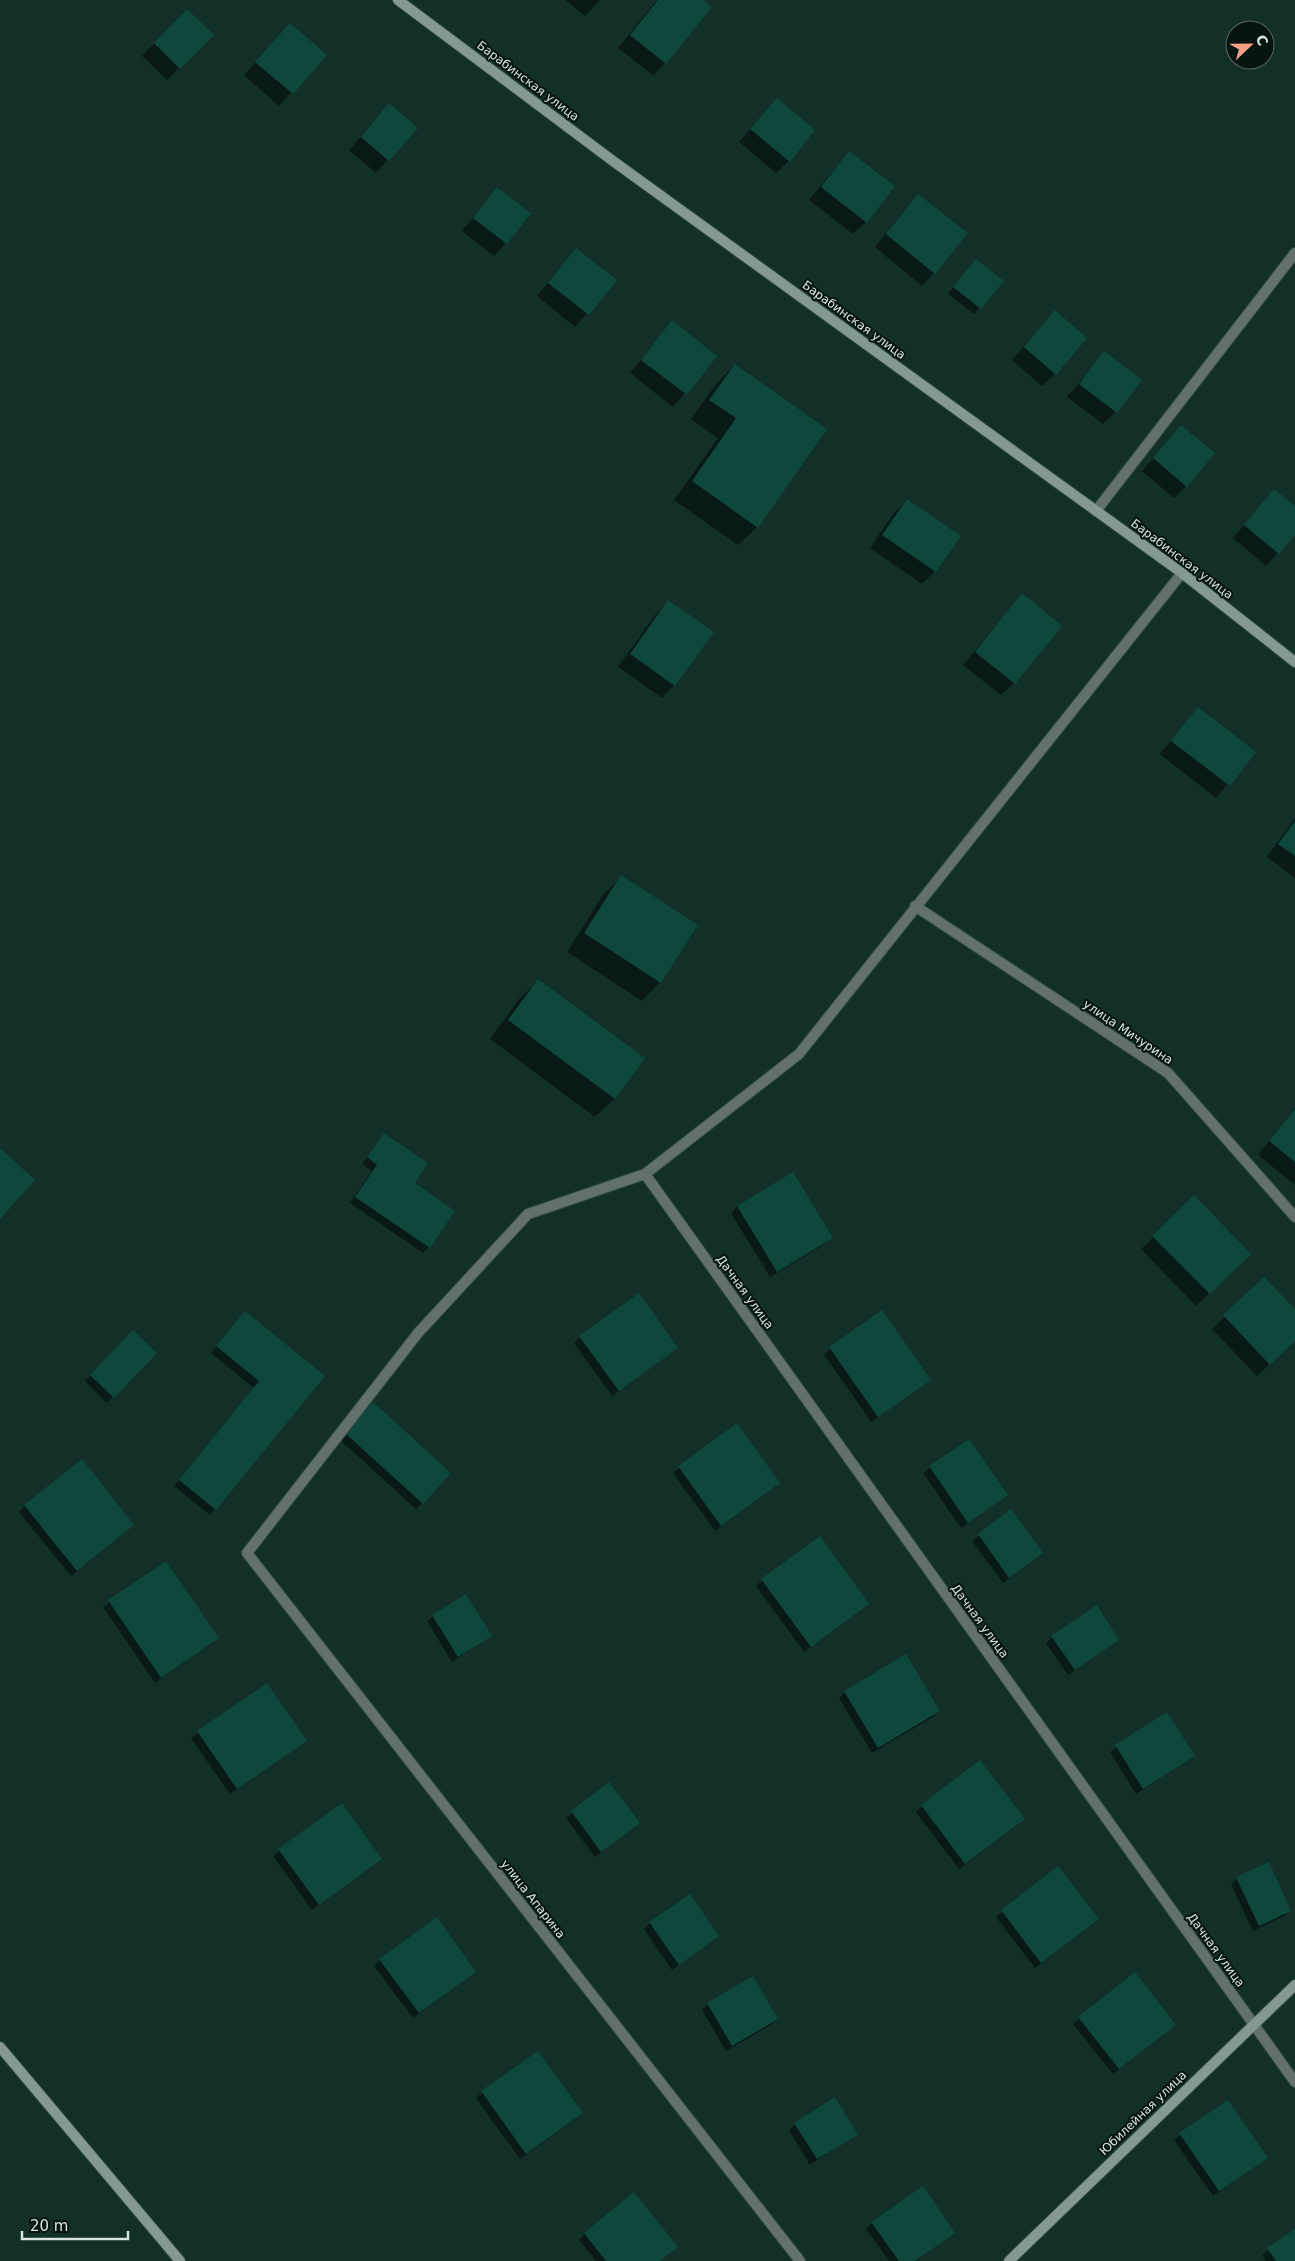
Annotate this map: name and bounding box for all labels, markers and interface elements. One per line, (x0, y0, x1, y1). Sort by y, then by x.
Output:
north arrow (1225, 20, 1275, 70)
text: С (1253, 32, 1271, 48)
street label: Барабинская улица (474, 38, 582, 124)
street label: Барабинская улица (800, 278, 908, 362)
street label: Барабинская улица (1128, 516, 1236, 602)
street label: улица Мичурина (1081, 997, 1175, 1067)
street label: Дачная улица (713, 1252, 777, 1332)
street label: Дачная улица (948, 1581, 1012, 1661)
street label: улица Апарина (498, 1857, 568, 1941)
street label: Дачная улица (1184, 1910, 1248, 1990)
street label: Юбилейная улица (1097, 2068, 1189, 2158)
scale bar (22, 2208, 129, 2240)
text: 20 m (30, 2217, 68, 2235)

